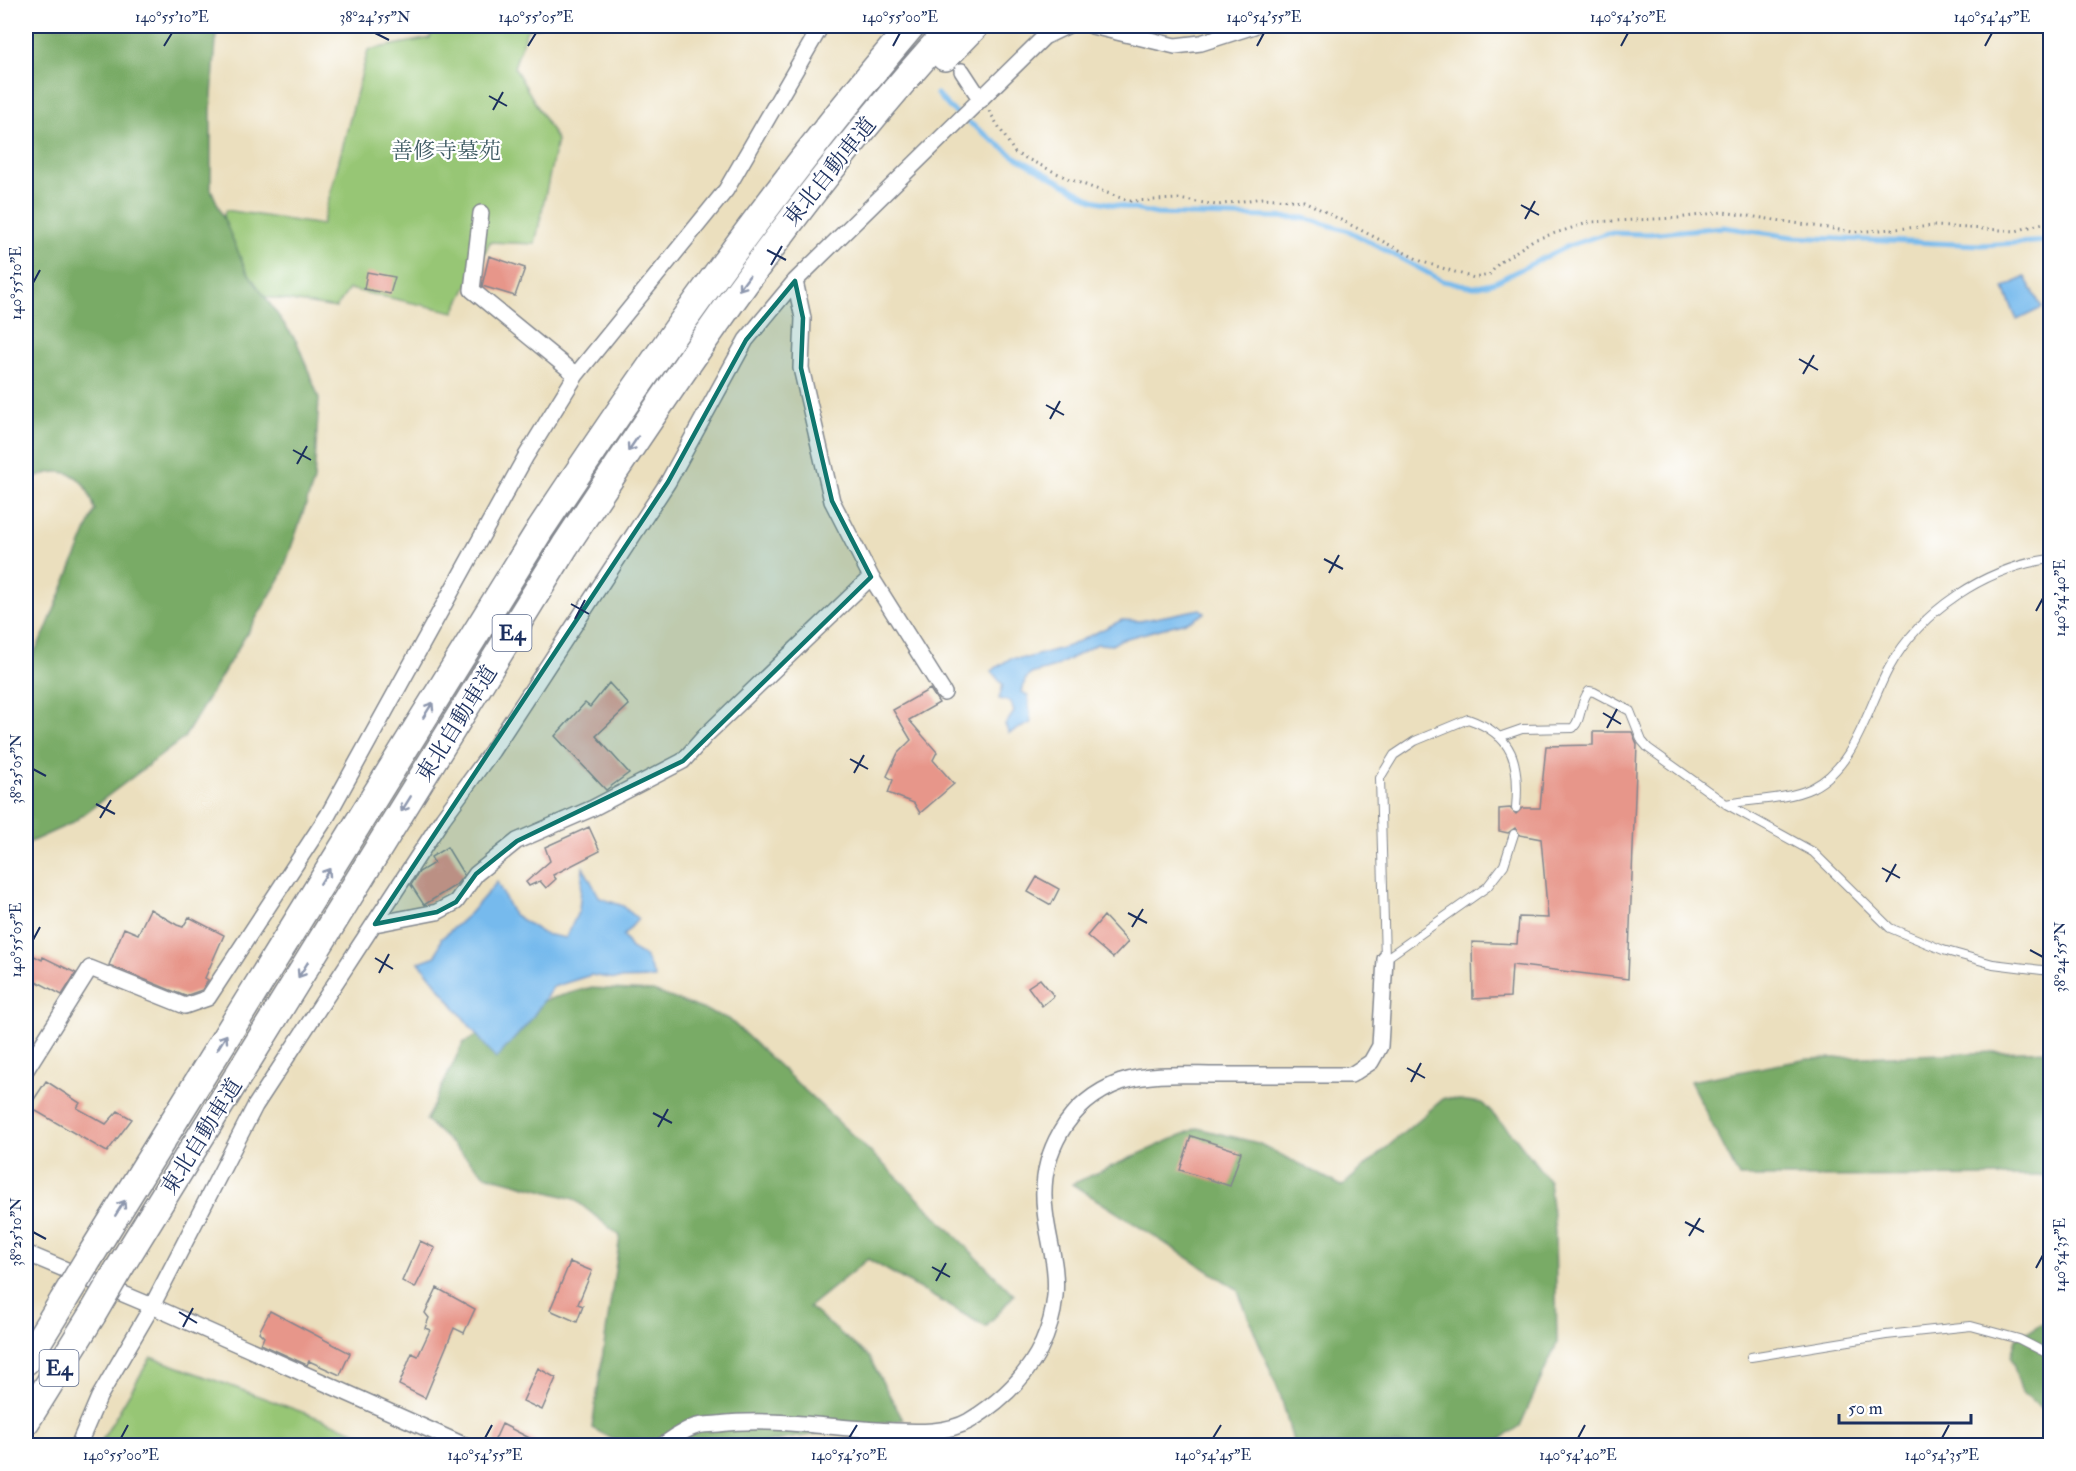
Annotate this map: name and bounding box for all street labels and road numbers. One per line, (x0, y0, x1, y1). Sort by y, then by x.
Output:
street label: 東北自動車道 (777, 112, 882, 232)
road number: E4 (492, 615, 532, 651)
street label: 東北自動車道 (410, 660, 504, 787)
street label: 東北自動車道 (155, 1073, 249, 1200)
road number: E4 (40, 1350, 78, 1386)

